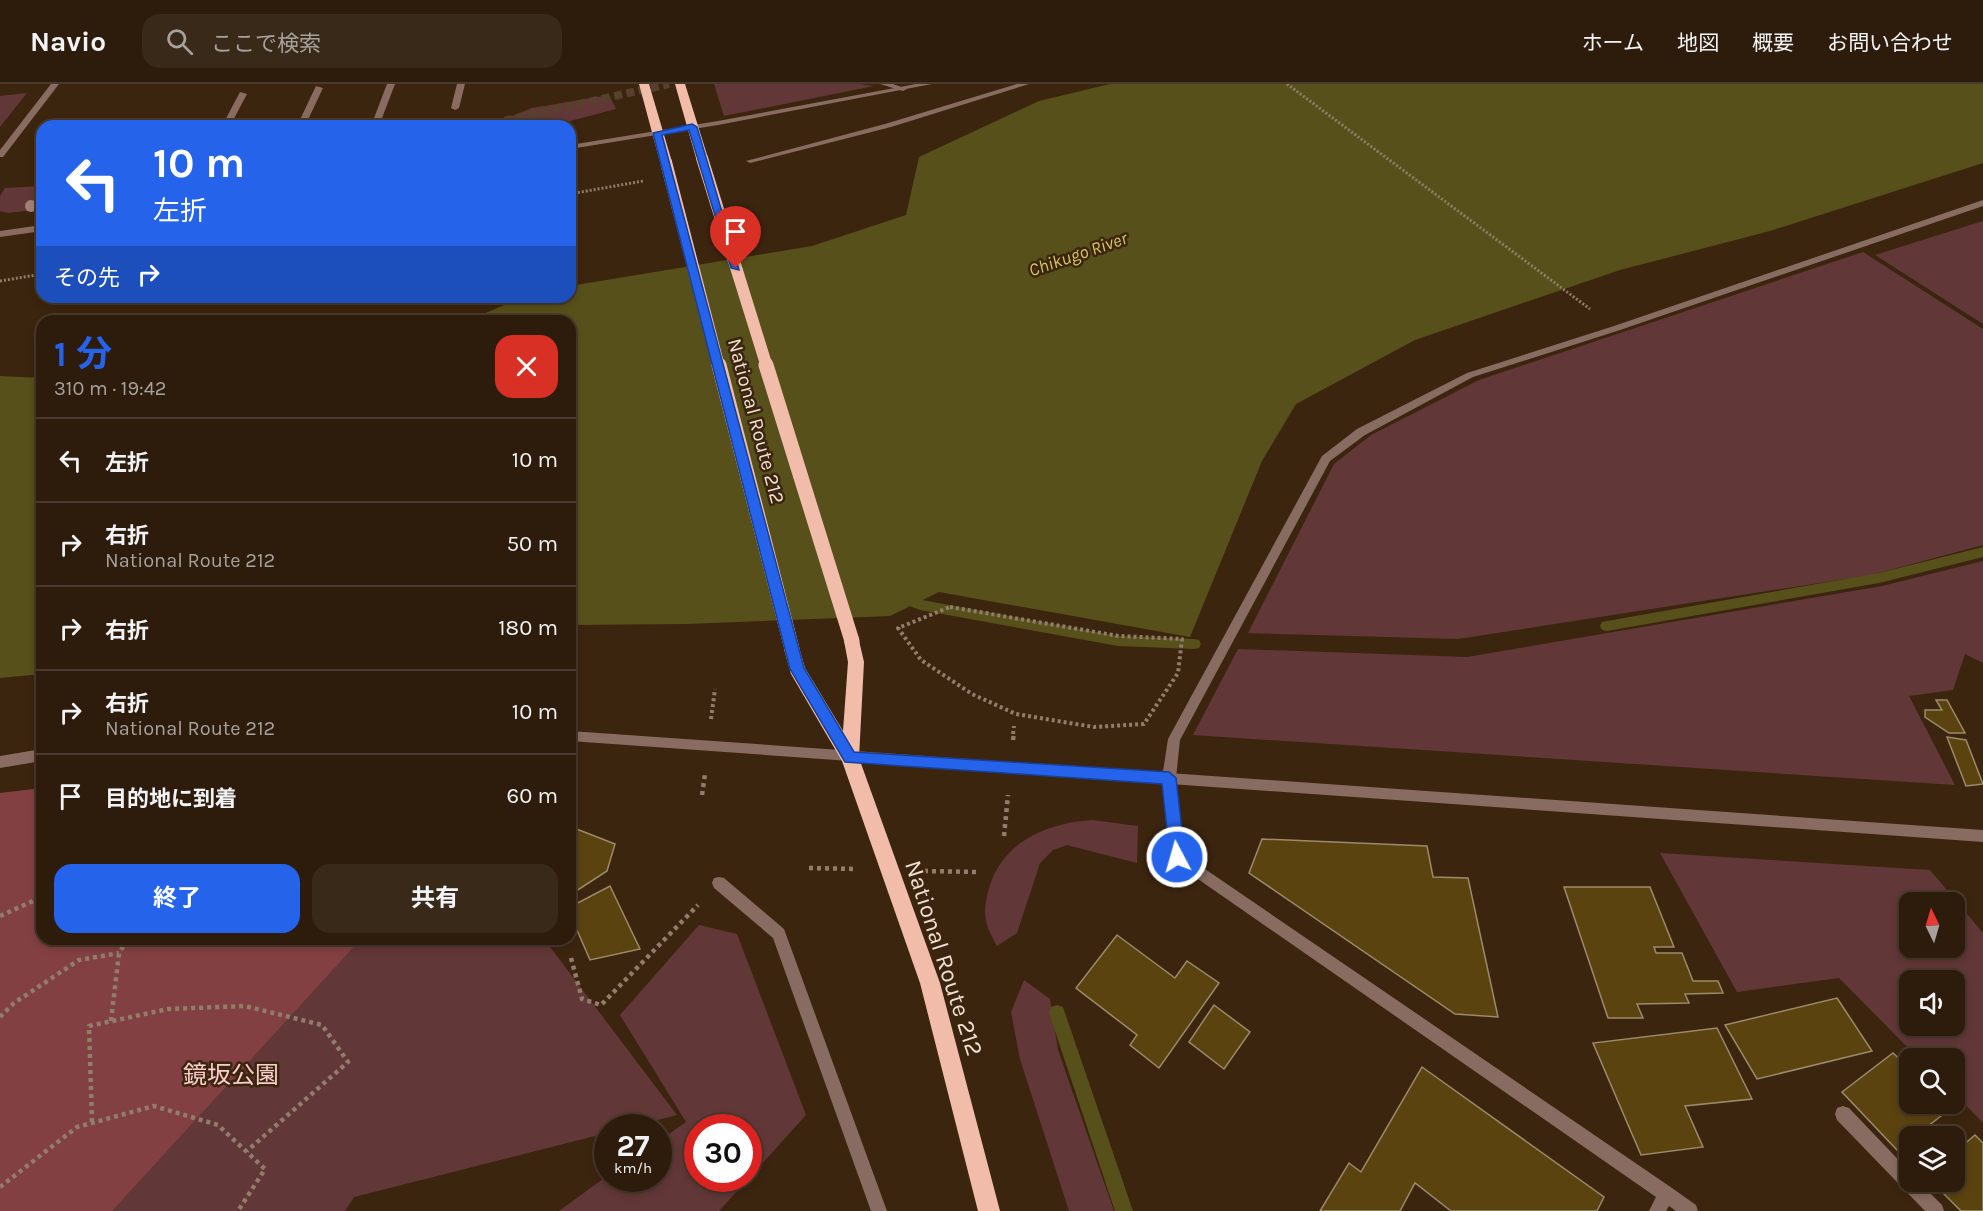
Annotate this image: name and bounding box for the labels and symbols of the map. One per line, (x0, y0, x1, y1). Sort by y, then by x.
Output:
pin (710, 206, 761, 268)
water label: Chikugo River (1026, 227, 1131, 281)
street label: National Route 212 (723, 336, 789, 506)
position arrow (1145, 825, 1209, 889)
street label: National Route 212 (899, 857, 989, 1059)
north arrow (1899, 892, 1965, 958)
park label: 鏡坂公園 (183, 1061, 279, 1089)
speed limit sign: 30 (684, 1114, 762, 1192)

